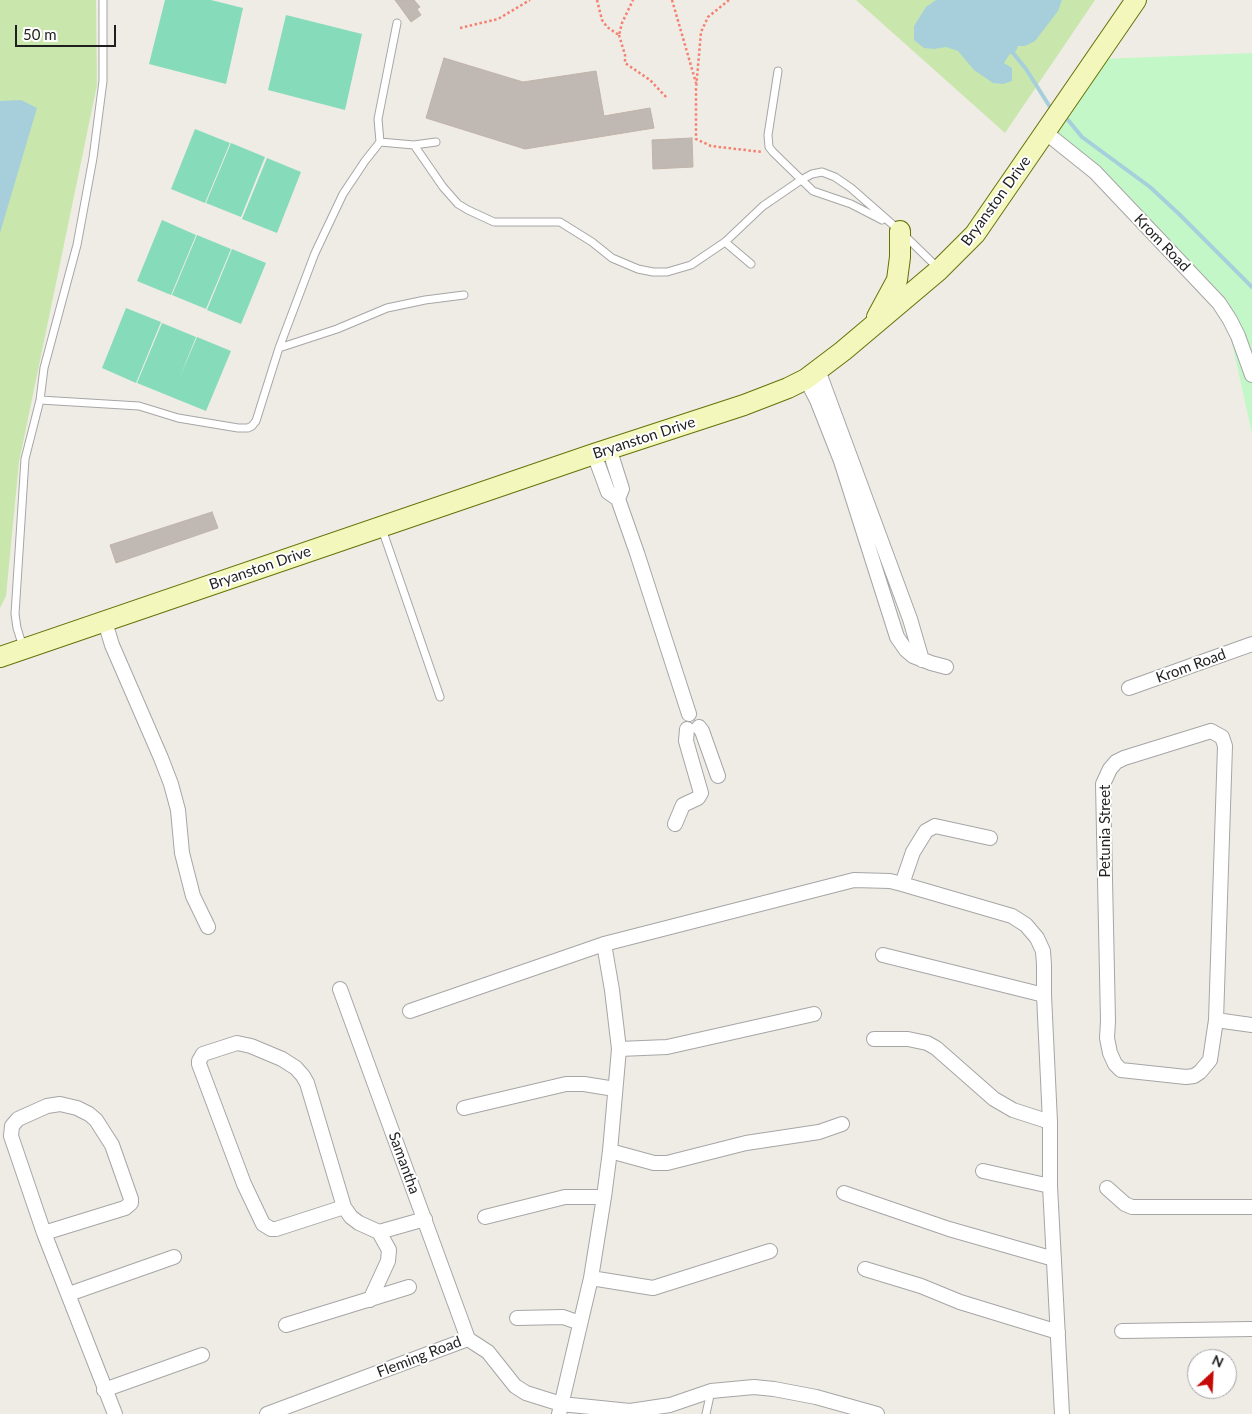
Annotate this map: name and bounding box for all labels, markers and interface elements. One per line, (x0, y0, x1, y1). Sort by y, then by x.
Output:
scale bar (18, 15, 119, 47)
text: 50 m (23, 25, 57, 43)
street label: Bryanston Drive (957, 153, 1035, 249)
street label: Krom Road (1130, 210, 1194, 276)
street label: Bryanston Drive (590, 413, 698, 463)
street label: Bryanston Drive (207, 542, 313, 594)
street label: Krom Road (1154, 645, 1228, 687)
street label: Petunia Street (1096, 785, 1114, 877)
street label: Samantha (384, 1130, 424, 1196)
street label: Fleming Road (374, 1333, 464, 1381)
north arrow (1187, 1349, 1237, 1399)
text: N (1210, 1351, 1227, 1371)

